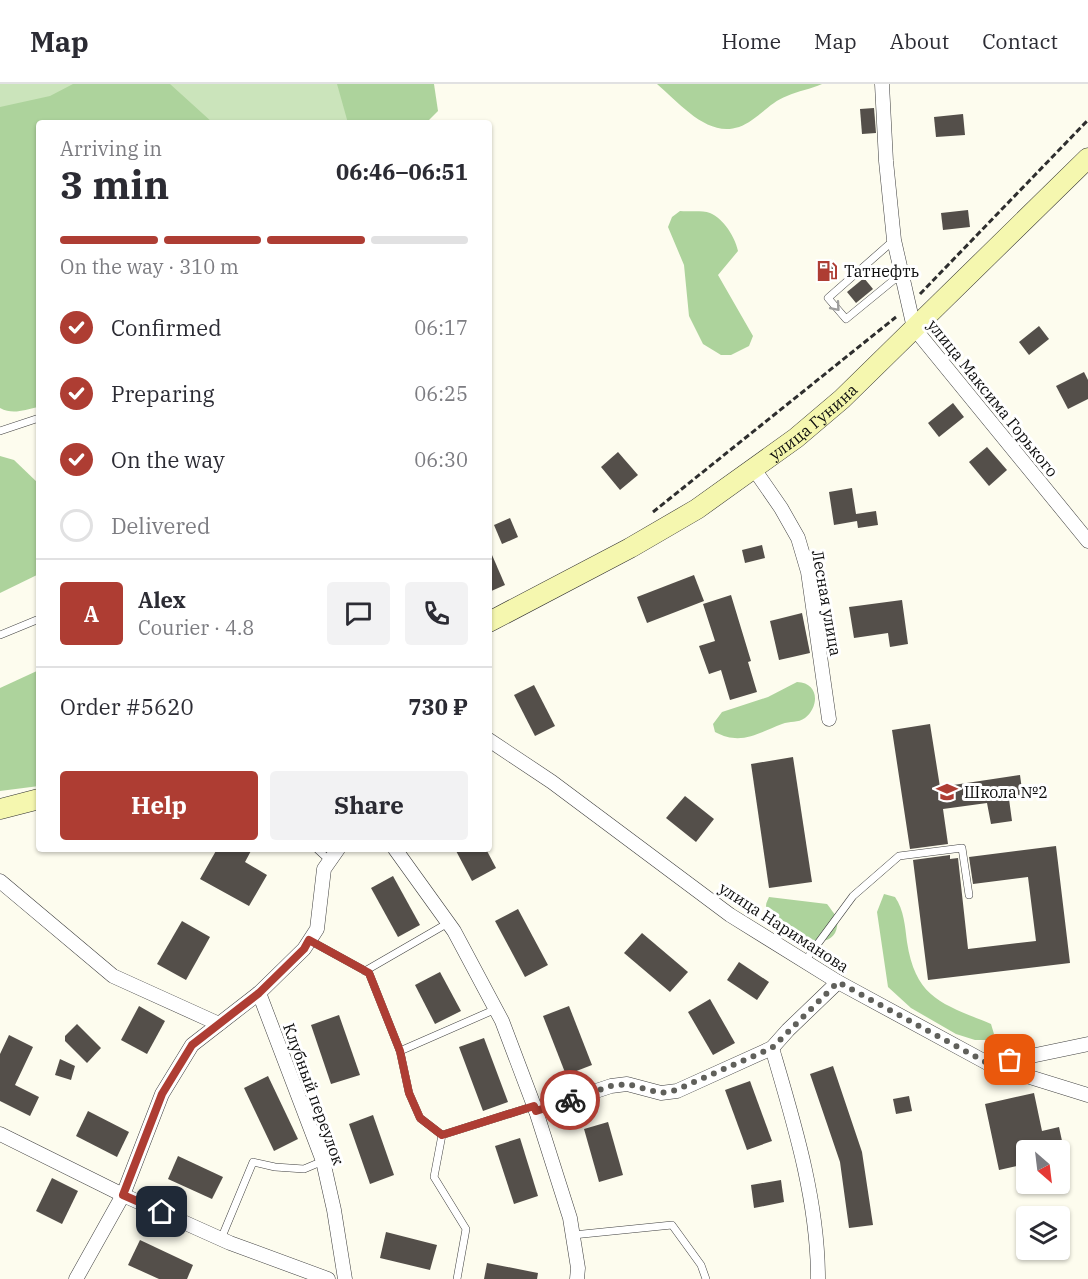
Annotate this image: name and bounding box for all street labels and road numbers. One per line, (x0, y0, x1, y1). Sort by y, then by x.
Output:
street label: улица Максима Горького (923, 315, 1063, 481)
street label: улица Гунина (765, 379, 862, 464)
street label: Лесная улица (808, 548, 846, 658)
street label: улица Нариманова (715, 878, 853, 977)
street label: Клубный переулок (279, 1020, 349, 1168)

